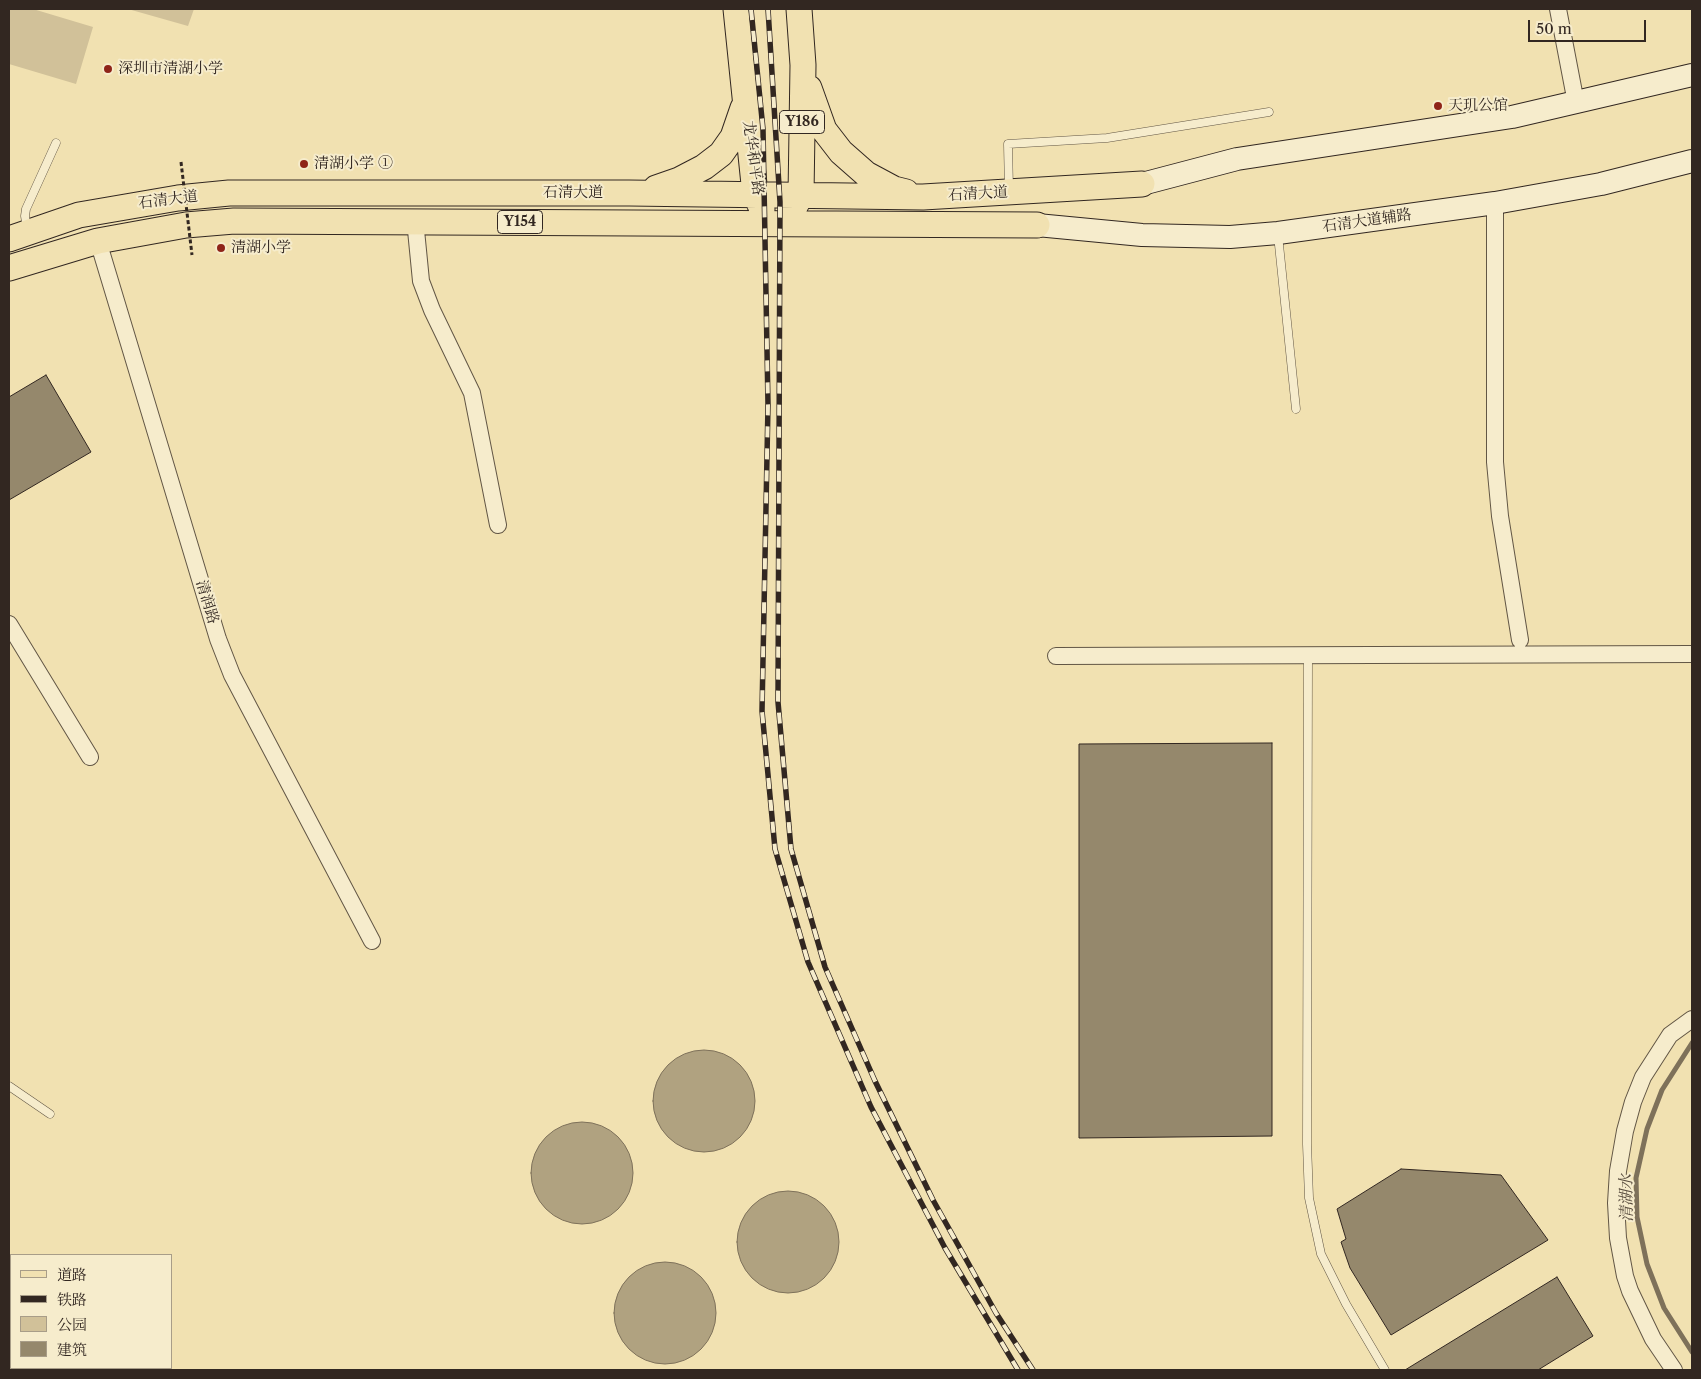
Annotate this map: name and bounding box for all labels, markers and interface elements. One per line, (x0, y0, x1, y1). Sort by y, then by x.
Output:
scale bar (1531, 10, 1648, 42)
text: 50 m (1536, 19, 1572, 38)
place label: 深圳市清湖小学 (118, 60, 223, 78)
marker: 深圳市清湖小学 (102, 63, 114, 75)
place label: 天玑公馆 (1448, 97, 1508, 115)
marker: 天玑公馆 (1432, 100, 1444, 112)
road number: Y186 (780, 110, 824, 134)
street label: 龙华和平路 (739, 120, 767, 196)
place label: 清湖小学 ① (314, 155, 393, 173)
marker: 清湖小学 ① (298, 158, 310, 170)
street label: 石清大道 (948, 183, 1008, 205)
street label: 石清大道 (543, 184, 603, 202)
street label: 石清大道 (137, 187, 199, 213)
street label: 石清大道辅路 (1321, 206, 1413, 236)
road number: Y154 (498, 210, 542, 233)
place label: 清湖小学 (231, 239, 291, 257)
marker: 清湖小学 (215, 242, 227, 254)
street label: 清润路 (192, 578, 222, 626)
water label: 清湖水 (1617, 1174, 1637, 1222)
legend (10, 1254, 172, 1369)
text: 道路 (57, 1265, 87, 1284)
text: 铁路 (57, 1290, 87, 1309)
text: 公园 (57, 1315, 87, 1334)
text: 建筑 (57, 1340, 87, 1359)

